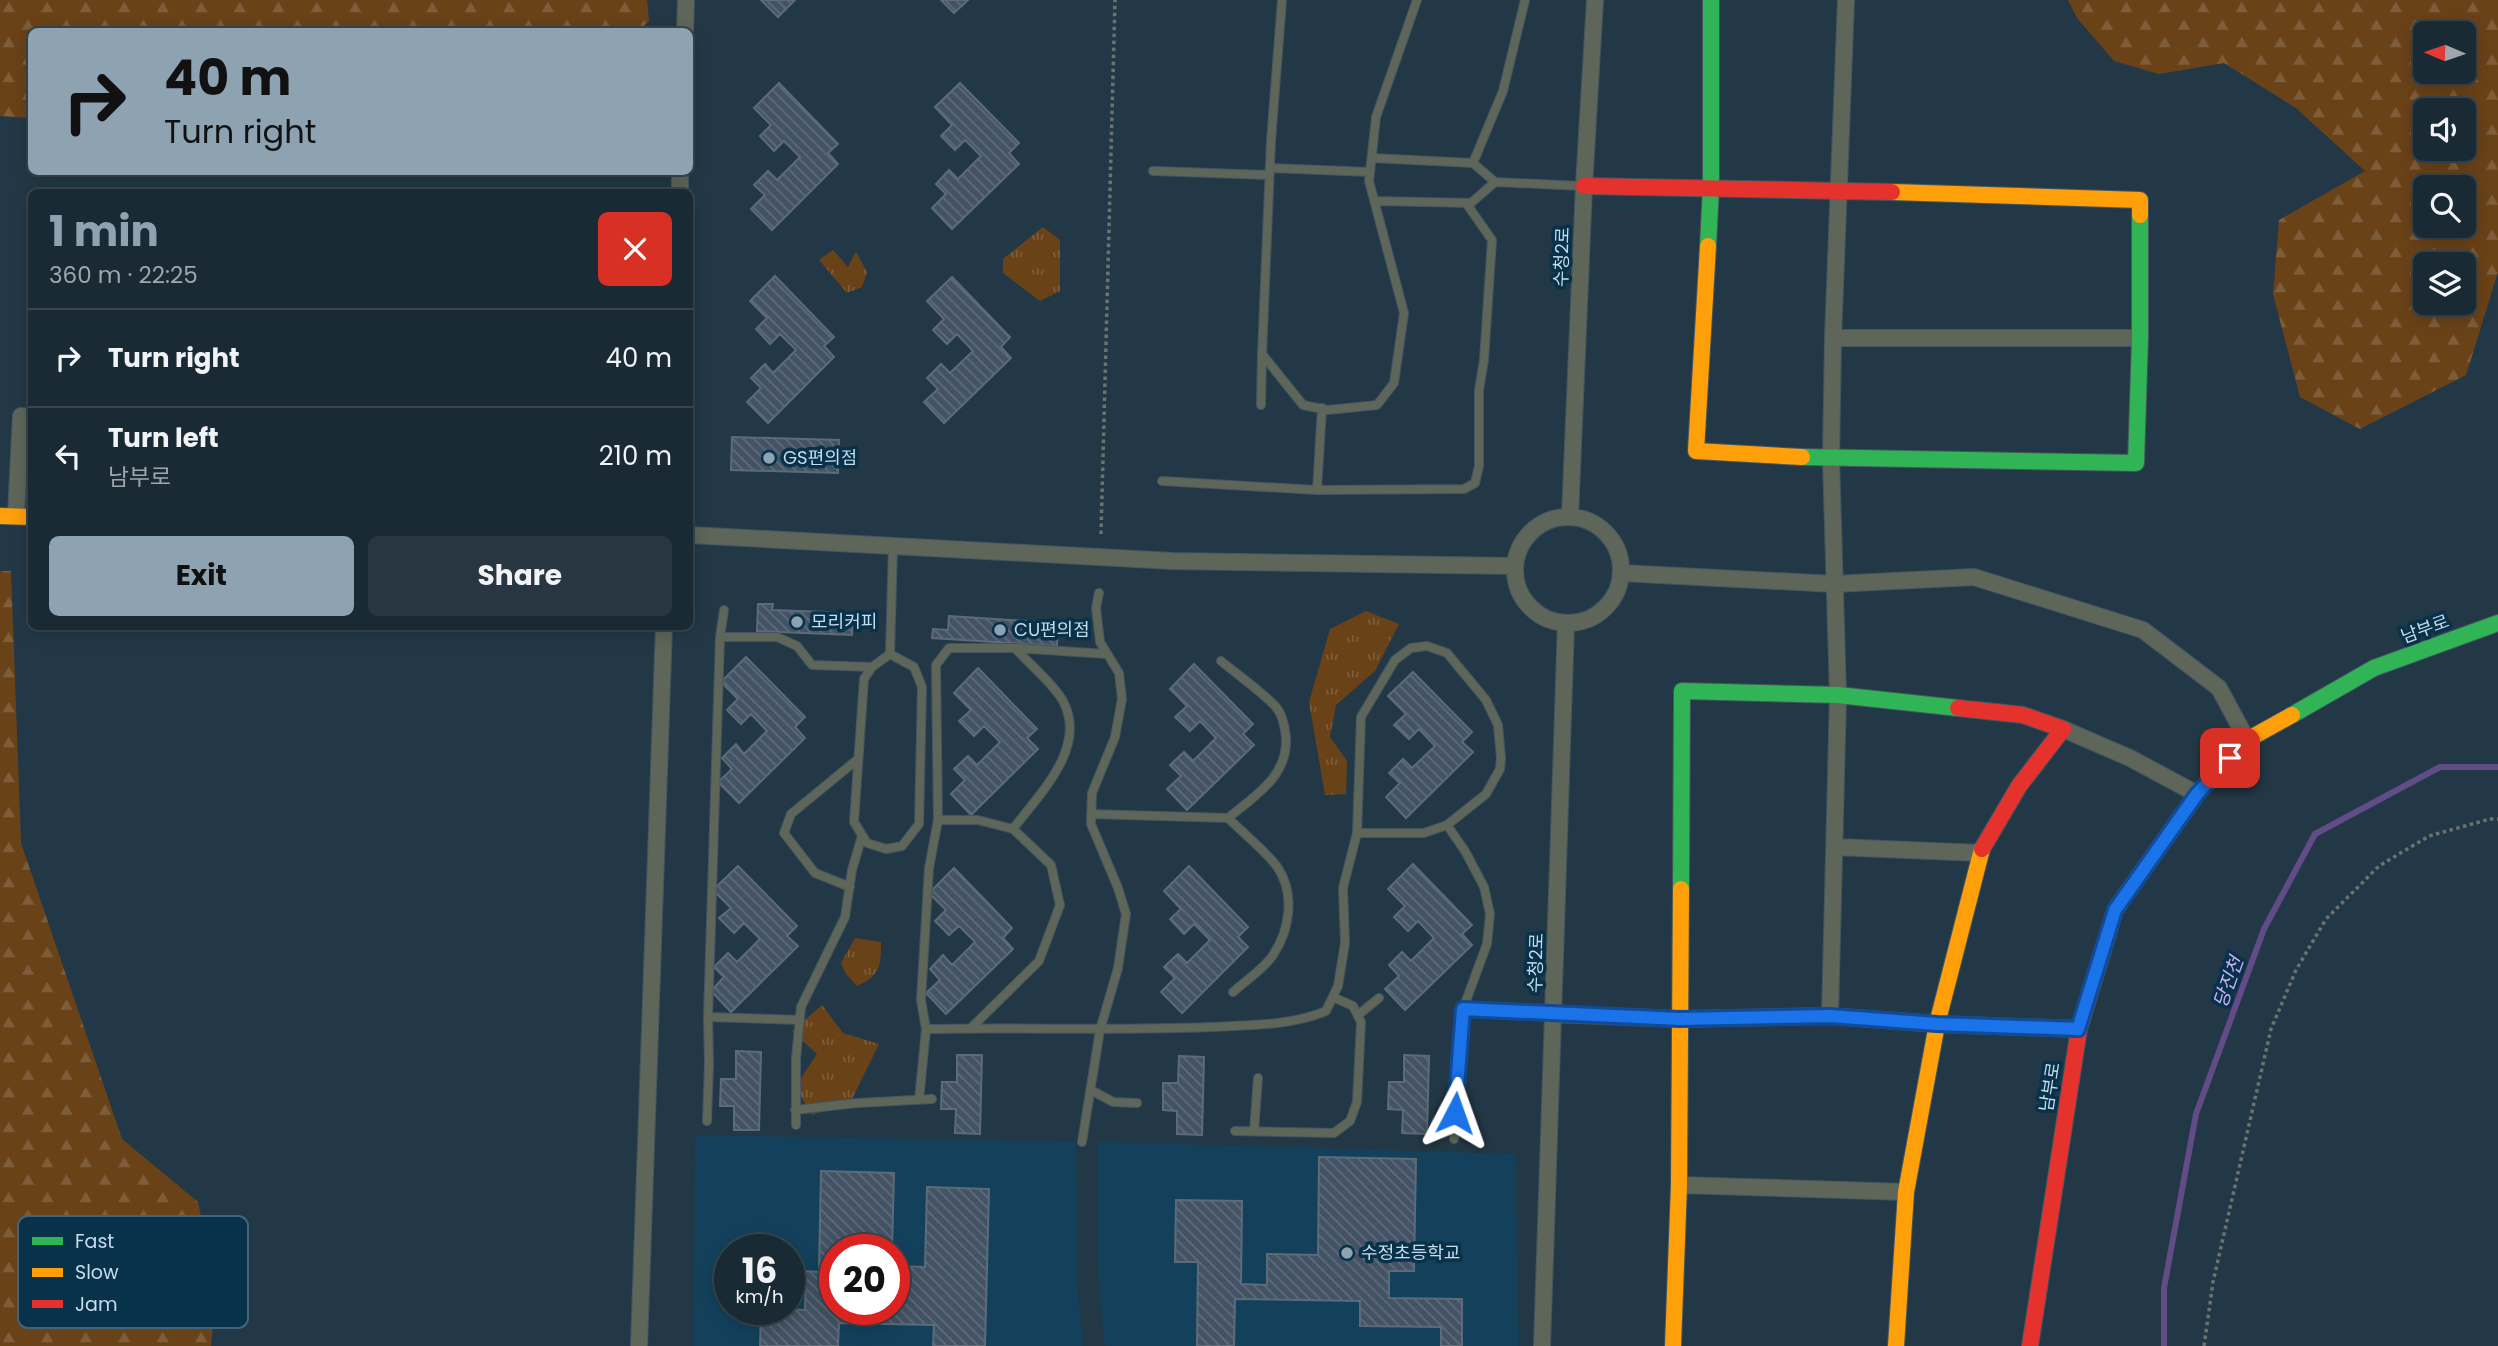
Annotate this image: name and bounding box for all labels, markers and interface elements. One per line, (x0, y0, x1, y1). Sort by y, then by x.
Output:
north arrow (2413, 21, 2476, 84)
map controls (2413, 21, 2476, 315)
text: 40 m (164, 44, 291, 112)
icon: right (49, 56, 140, 147)
button: sound (2413, 98, 2476, 161)
text: Turn right (164, 109, 316, 154)
button: search (2413, 175, 2476, 238)
text: 1 min (49, 202, 159, 261)
button: close (598, 212, 672, 286)
street label: 수청2로 (1548, 227, 1575, 287)
button: layers (2413, 252, 2476, 315)
text: 360 m · 22:25 (49, 259, 198, 291)
icon: right (49, 339, 87, 377)
text: Turn right (108, 340, 240, 376)
text: 40 m (606, 340, 672, 376)
text: Turn left (108, 420, 219, 456)
icon: left (49, 437, 87, 475)
text: 210 m (599, 438, 672, 474)
place label: GS편의점 (783, 445, 857, 470)
marker: GS편의점 (761, 450, 777, 466)
text: 남부로 (108, 461, 171, 493)
button: Exit (49, 536, 354, 616)
button: Share (368, 536, 672, 616)
street label: 남부로 (2397, 608, 2452, 649)
place label: 모리커피 (811, 609, 877, 634)
marker: 모리커피 (789, 614, 805, 630)
place label: CU편의점 (1014, 617, 1090, 642)
marker: CU편의점 (992, 622, 1008, 638)
pin (2200, 728, 2260, 788)
icon: arrive (2211, 739, 2249, 777)
street label: 수청2로 (1522, 933, 1549, 993)
water label: 당진천 (2207, 951, 2251, 1011)
street label: 남부로 (2033, 1060, 2066, 1113)
position arrow (1418, 1076, 1492, 1150)
legend (18, 1216, 248, 1328)
text: Fast (75, 1228, 114, 1255)
speed limit sign: 20 (819, 1234, 910, 1325)
place label: 수정초등학교 (1361, 1240, 1460, 1265)
marker: 수정초등학교 (1339, 1245, 1355, 1261)
text: 16 (742, 1246, 777, 1295)
text: Slow (75, 1259, 119, 1286)
text: km/h (736, 1284, 783, 1309)
text: Jam (75, 1291, 117, 1318)

